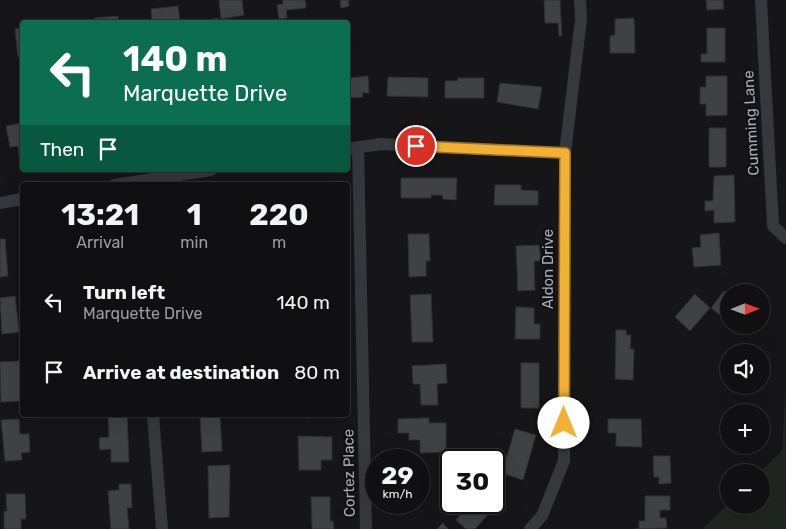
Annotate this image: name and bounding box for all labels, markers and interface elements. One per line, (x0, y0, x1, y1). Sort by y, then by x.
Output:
text: 140 m (123, 38, 228, 80)
icon: left (40, 40, 105, 105)
street label: Cumming Lane (739, 70, 763, 176)
text: Marquette Drive (123, 80, 287, 107)
pin (395, 125, 437, 167)
icon: arrive (402, 132, 430, 160)
icon: arrive (94, 135, 122, 163)
text: Then (40, 138, 84, 161)
text: 13:21 (61, 197, 139, 233)
text: 1 (187, 197, 202, 233)
text: 220 (249, 197, 309, 233)
street label: Aldon Drive (539, 229, 557, 309)
text: Arrival (76, 233, 124, 252)
text: min (180, 233, 208, 252)
text: m (272, 233, 286, 252)
text: Turn left (83, 281, 165, 304)
north arrow (720, 284, 770, 334)
map controls (720, 284, 770, 514)
icon: left (40, 288, 68, 316)
text: 140 m (276, 291, 330, 314)
text: Marquette Drive (83, 304, 202, 323)
button: sound (720, 344, 770, 394)
icon: arrive (40, 358, 68, 386)
text: Arrive at destination (83, 361, 279, 384)
text: 80 m (294, 361, 340, 384)
position arrow (537, 396, 589, 448)
button: + (720, 404, 770, 454)
street label: Cortez Place (339, 429, 359, 517)
speed limit sign: 30 (440, 449, 505, 514)
text: 29 (381, 461, 414, 490)
button: − (720, 464, 770, 514)
text: km/h (383, 487, 412, 501)

